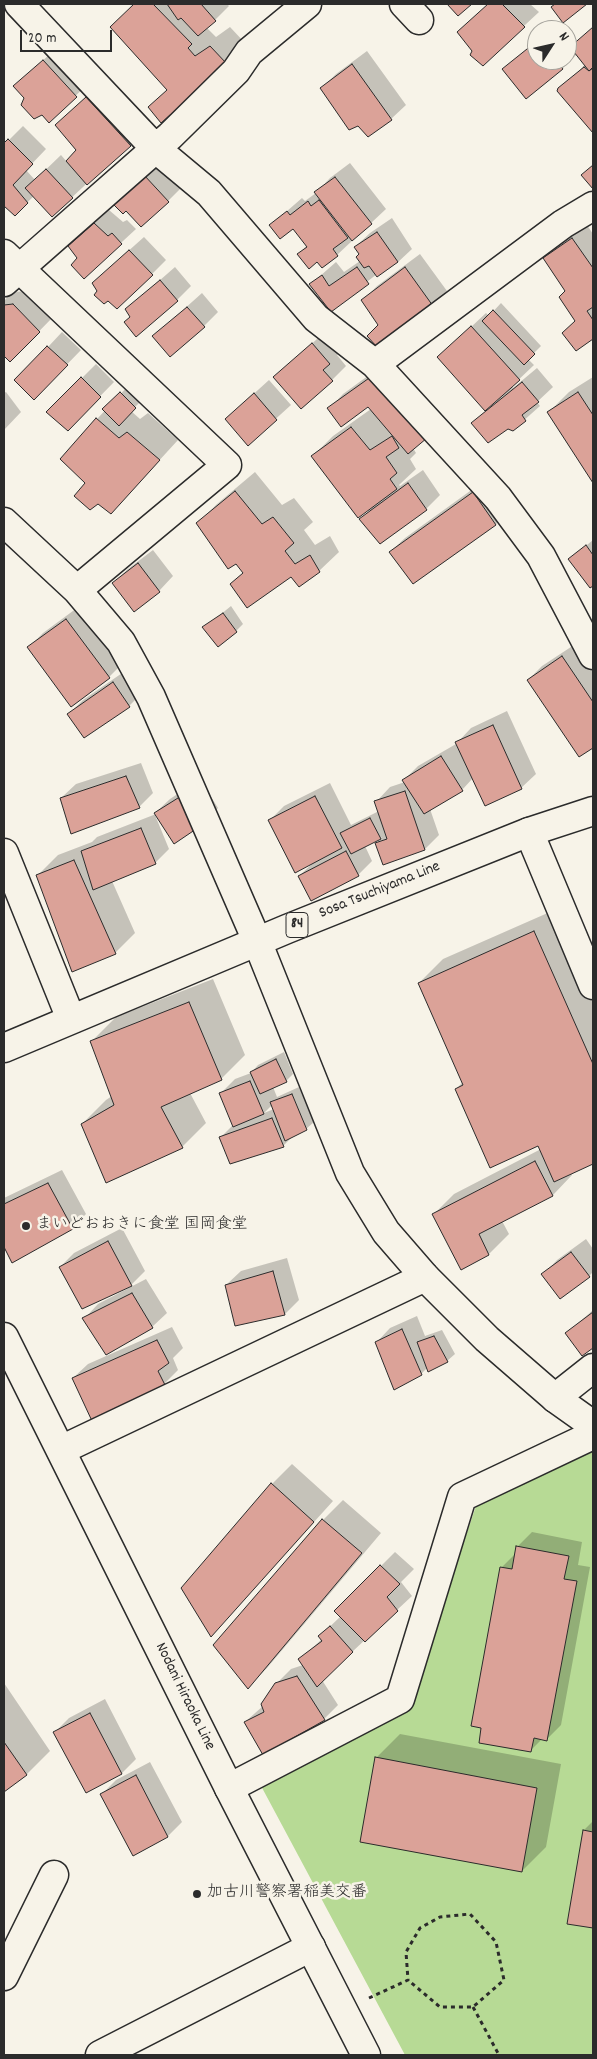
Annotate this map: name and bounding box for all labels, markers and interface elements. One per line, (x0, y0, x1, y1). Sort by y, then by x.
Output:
scale bar (22, 20, 115, 52)
north arrow (527, 20, 577, 70)
text: 20 m (28, 28, 56, 50)
text: N (553, 28, 574, 46)
street label: Sosa Tsuchiyama Line (317, 858, 443, 924)
road number: 84 (286, 912, 308, 938)
place label: まいどおおきに食堂 国岡食堂 (36, 1216, 248, 1236)
marker: まいどおおきに食堂 国岡食堂 (20, 1220, 32, 1232)
street label: Nodani Hiraoka Line (150, 1640, 218, 1754)
place label: 加古川警察署稲美交番 (207, 1884, 367, 1904)
marker: 加古川警察署稲美交番 (191, 1888, 203, 1900)

